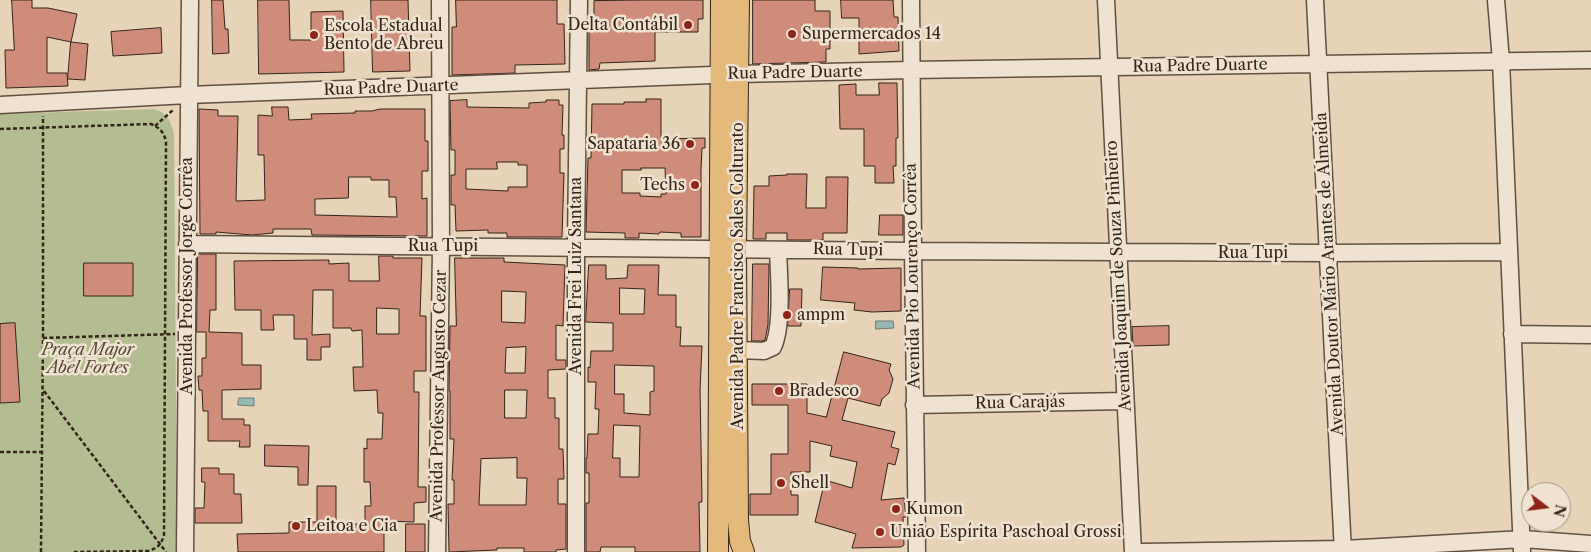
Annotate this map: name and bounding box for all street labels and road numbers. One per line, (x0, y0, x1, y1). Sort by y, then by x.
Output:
street label: Rua Padre Duarte (1132, 55, 1268, 77)
street label: Rua Padre Duarte (727, 62, 863, 84)
street label: Rua Padre Duarte (323, 76, 459, 100)
street label: Avenida Doutor Mário Arantes de Almeida (1312, 112, 1348, 436)
street label: Avenida Padre Francisco Sales Colturato (728, 122, 748, 430)
street label: Avenida Joaquim de Souza Pinheiro (1102, 140, 1136, 412)
street label: Avenida Professor Jorge Corrêa (177, 157, 197, 395)
street label: Avenida Pio Lourenço Corrêa (901, 163, 925, 389)
street label: Avenida Frei Luiz Santana (566, 177, 586, 375)
street label: Rua Tupi (408, 236, 478, 256)
street label: Rua Tupi (813, 240, 883, 260)
street label: Rua Tupi (1218, 243, 1288, 263)
street label: Avenida Professor Augusto Cezar (427, 270, 451, 522)
street label: Rua Carajás (975, 393, 1065, 413)

